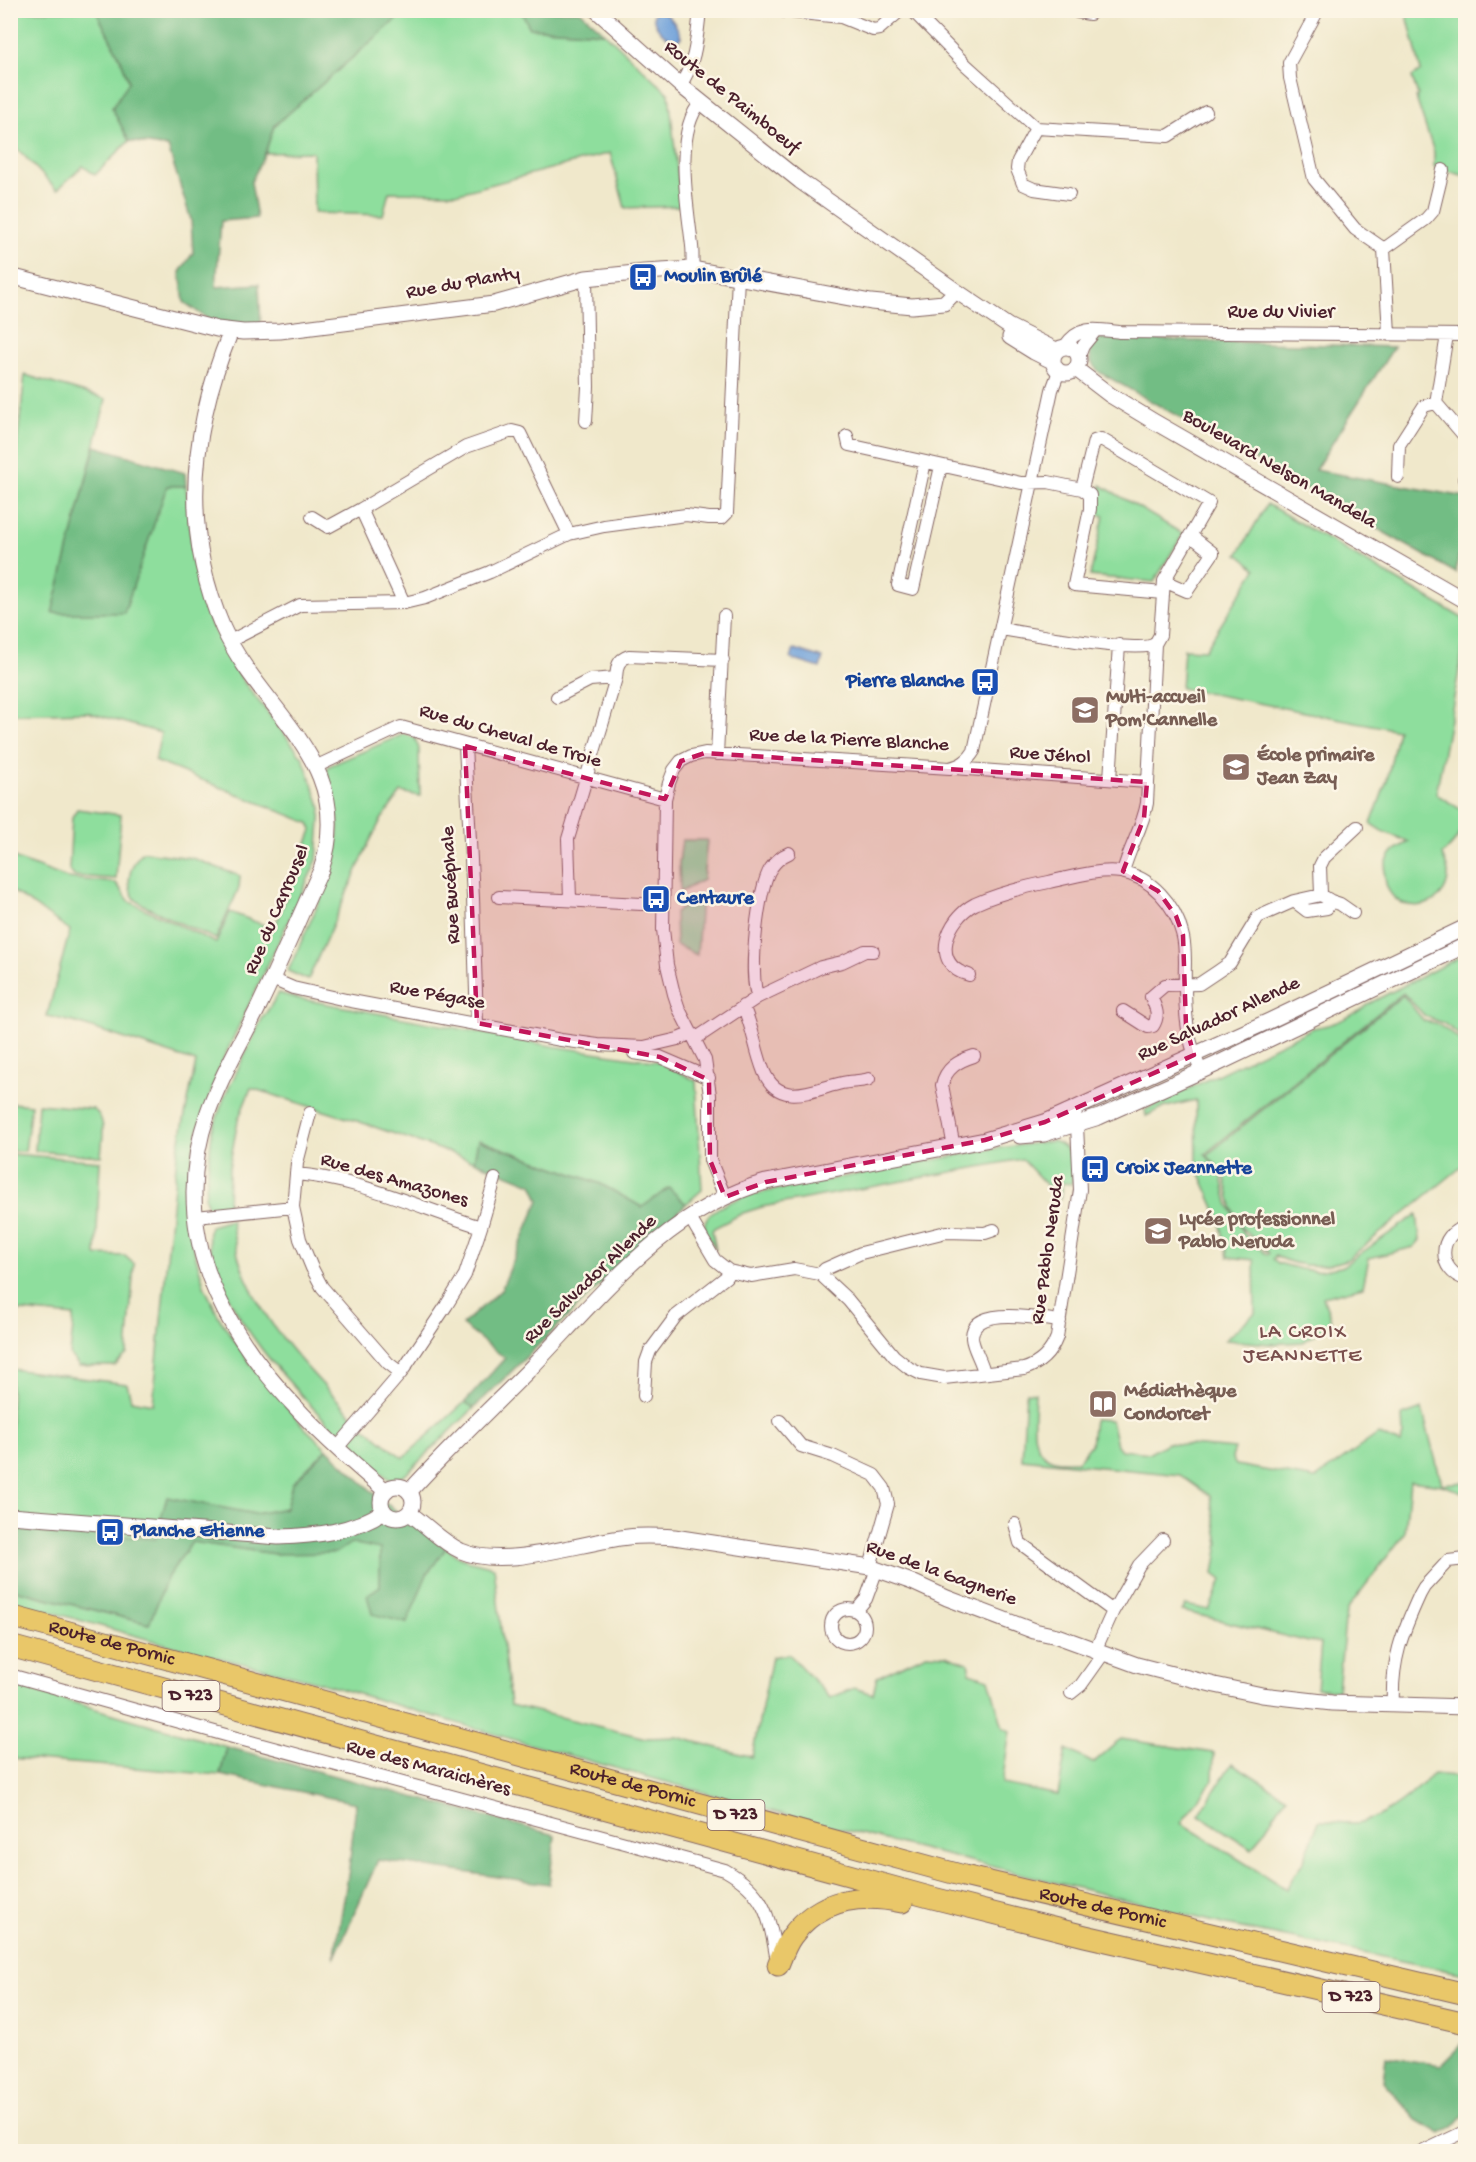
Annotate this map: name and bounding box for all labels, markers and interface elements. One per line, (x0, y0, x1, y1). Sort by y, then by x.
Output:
street label: Route de Paimboeuf (659, 36, 805, 161)
bus stop icon: Moulin Brûlé (627, 261, 659, 293)
street label: Rue du Planty (404, 263, 522, 305)
place label: Moulin Brûlé (664, 266, 763, 289)
street label: Rue du Vivier (1228, 302, 1336, 325)
street label: Boulevard Nelson Mandela (1177, 405, 1381, 535)
bus stop icon: Pierre Blanche (969, 666, 1001, 698)
place label: Pierre Blanche (845, 671, 965, 694)
place label: Multi-accueil Pom'Cannelle (1105, 687, 1218, 733)
school or university icon: Multi-accueil Pom'Cannelle (1069, 694, 1101, 726)
street label: Rue du Cheval de Troie (416, 700, 604, 774)
street label: Rue de la Pierre Blanche (749, 724, 950, 758)
street label: Rue Jéhol (1009, 742, 1091, 770)
place label: École primaire Jean Zay (1256, 744, 1375, 791)
school or university icon: École primaire Jean Zay (1220, 751, 1252, 783)
street label: Rue Bucéphale (437, 825, 467, 945)
street label: Rue du Carrousel (240, 842, 316, 978)
bus stop icon: Centaure (640, 883, 672, 915)
place label: Centaure (676, 888, 754, 911)
street label: Rue Salvador Allende (1134, 972, 1304, 1068)
street label: Rue Pégase (388, 976, 487, 1016)
street label: Rue des Amazones (318, 1149, 471, 1213)
bus stop icon: Croix Jeannette (1079, 1153, 1111, 1185)
place label: Croix Jeannette (1115, 1158, 1253, 1181)
street label: Rue Pablo Neruda (1027, 1173, 1071, 1326)
place label: Lycée professionnel Pablo Neruda (1178, 1209, 1336, 1255)
street label: Rue Salvador Allende (520, 1210, 663, 1349)
school or university icon: Lycée professionnel Pablo Neruda (1142, 1215, 1174, 1247)
district label: LA CROIX JEANNETTE (1243, 1321, 1363, 1370)
place label: Médiathèque Condorcet (1123, 1381, 1237, 1427)
library icon: Médiathèque Condorcet (1087, 1388, 1119, 1420)
bus stop icon: Planche Etienne (94, 1516, 126, 1548)
place label: Planche Etienne (130, 1521, 265, 1544)
street label: Rue de la Gagnerie (863, 1536, 1020, 1612)
street label: Route de Pornic (46, 1615, 178, 1672)
road number: D 723 (162, 1681, 219, 1711)
street label: Rue des Maraichères (343, 1736, 513, 1802)
street label: Route de Pornic (567, 1757, 699, 1814)
road number: D 723 (708, 1800, 764, 1830)
street label: Route de Pornic (1037, 1883, 1169, 1935)
road number: D 723 (1322, 1982, 1380, 2012)

